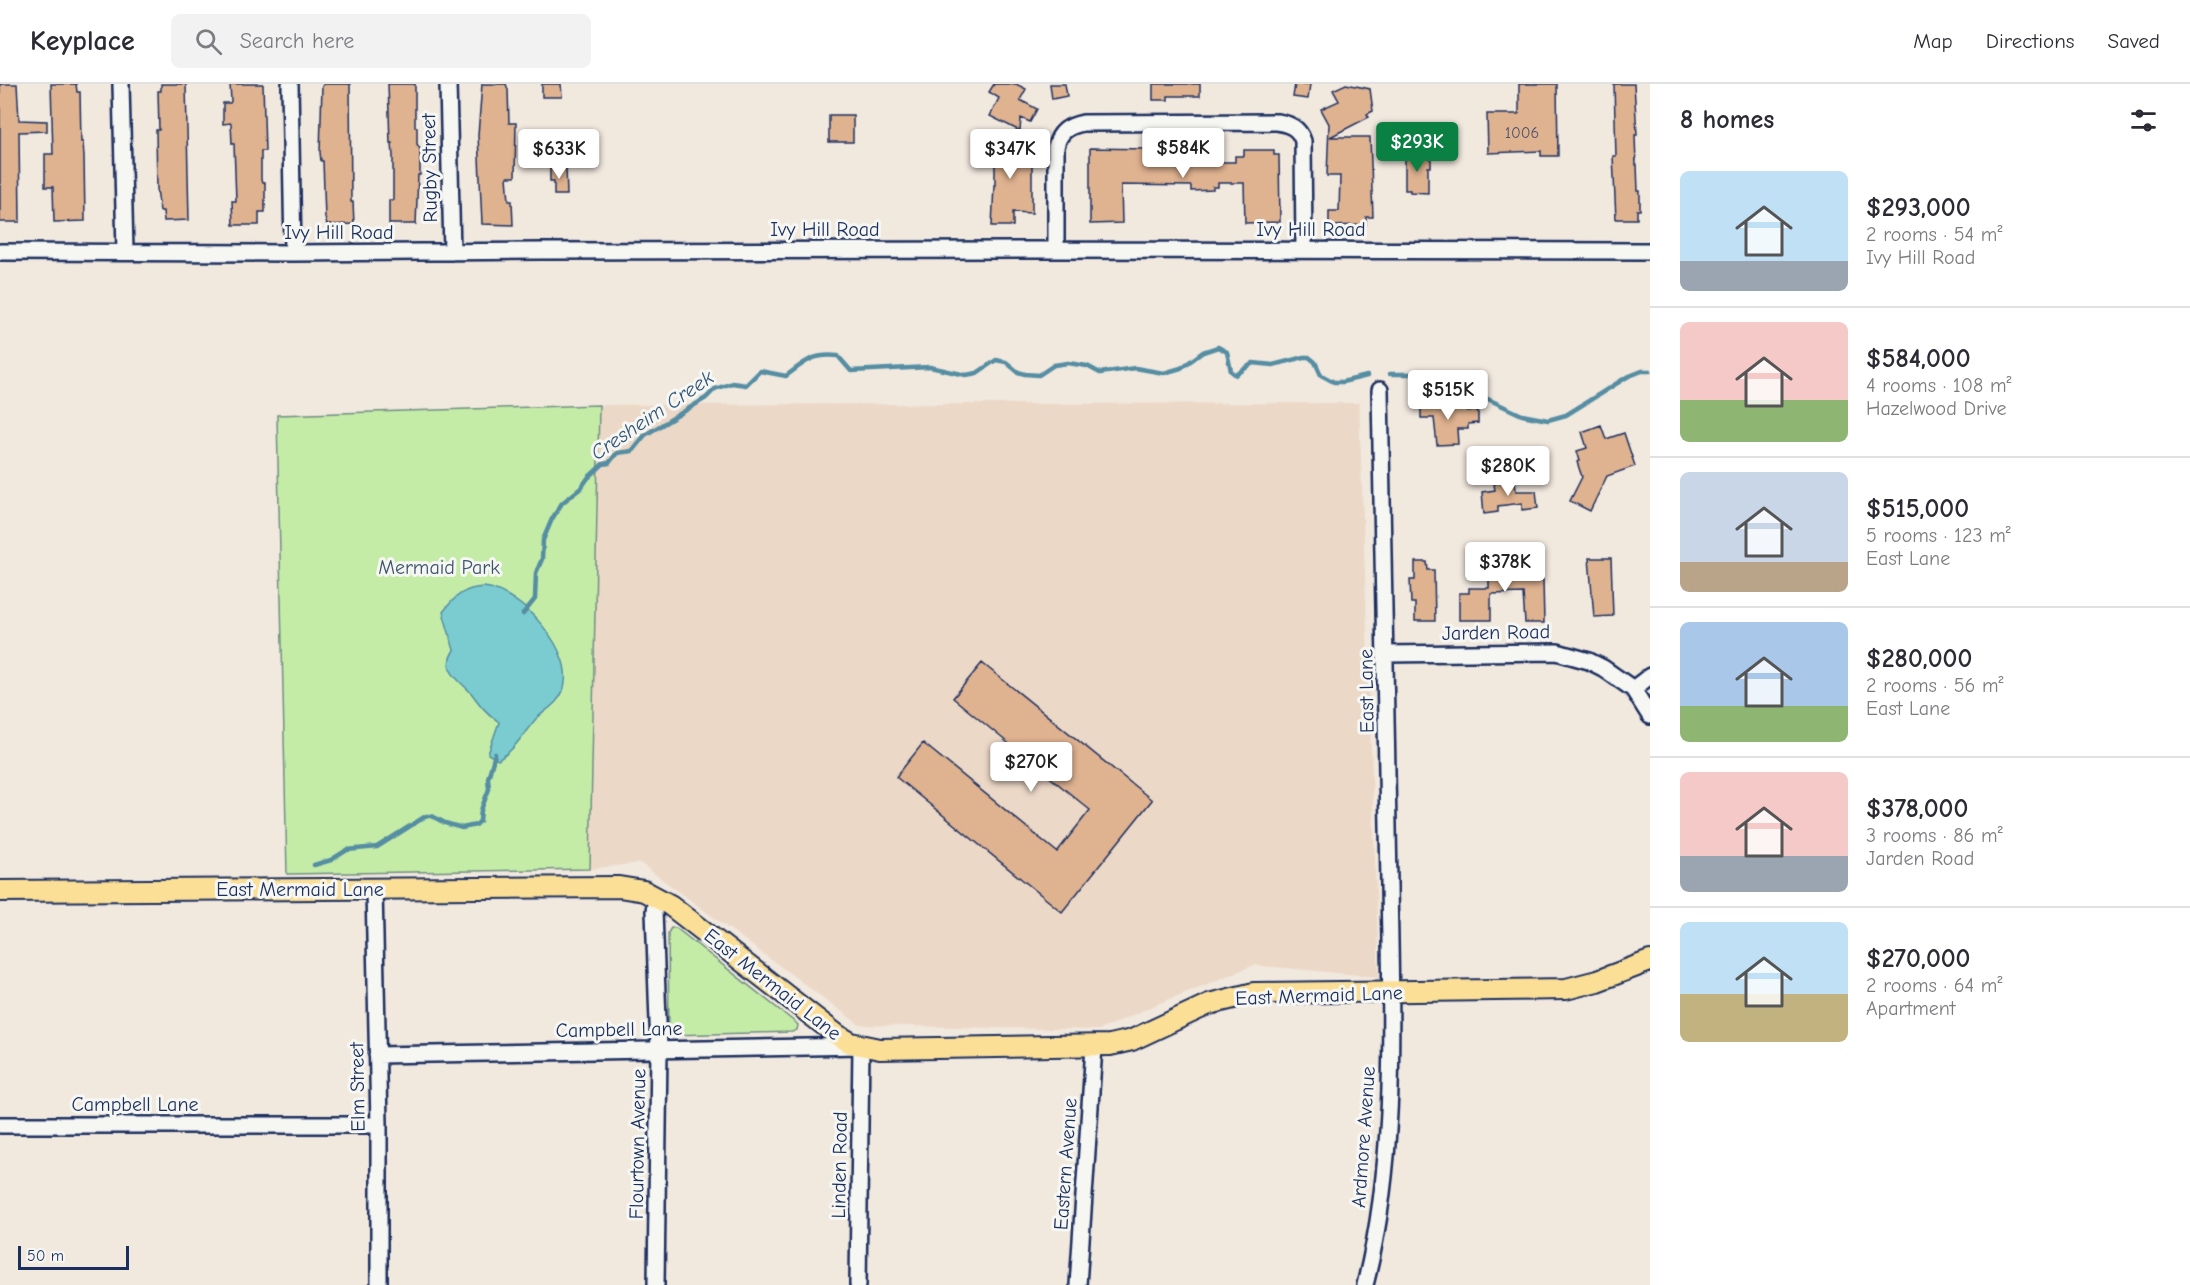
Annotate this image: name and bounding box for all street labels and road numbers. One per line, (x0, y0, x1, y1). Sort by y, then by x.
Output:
street label: Rugby Street (417, 112, 442, 223)
street label: Ivy Hill Road (770, 218, 880, 241)
street label: Ivy Hill Road (1256, 218, 1366, 241)
street label: Ivy Hill Road (284, 221, 394, 244)
street label: Jarden Road (1442, 620, 1550, 645)
street label: East Lane (1354, 649, 1379, 733)
street label: East Mermaid Lane (216, 878, 384, 901)
street label: East Mermaid Lane (700, 924, 846, 1045)
street label: East Mermaid Lane (1235, 981, 1403, 1010)
street label: Campbell Lane (555, 1017, 683, 1042)
street label: Elm Street (345, 1041, 370, 1132)
street label: Ardmore Avenue (1347, 1065, 1380, 1209)
street label: Flourtown Avenue (625, 1068, 650, 1220)
street label: Campbell Lane (72, 1093, 198, 1116)
street label: Eastern Avenue (1049, 1097, 1082, 1231)
street label: Linden Road (827, 1111, 852, 1219)

